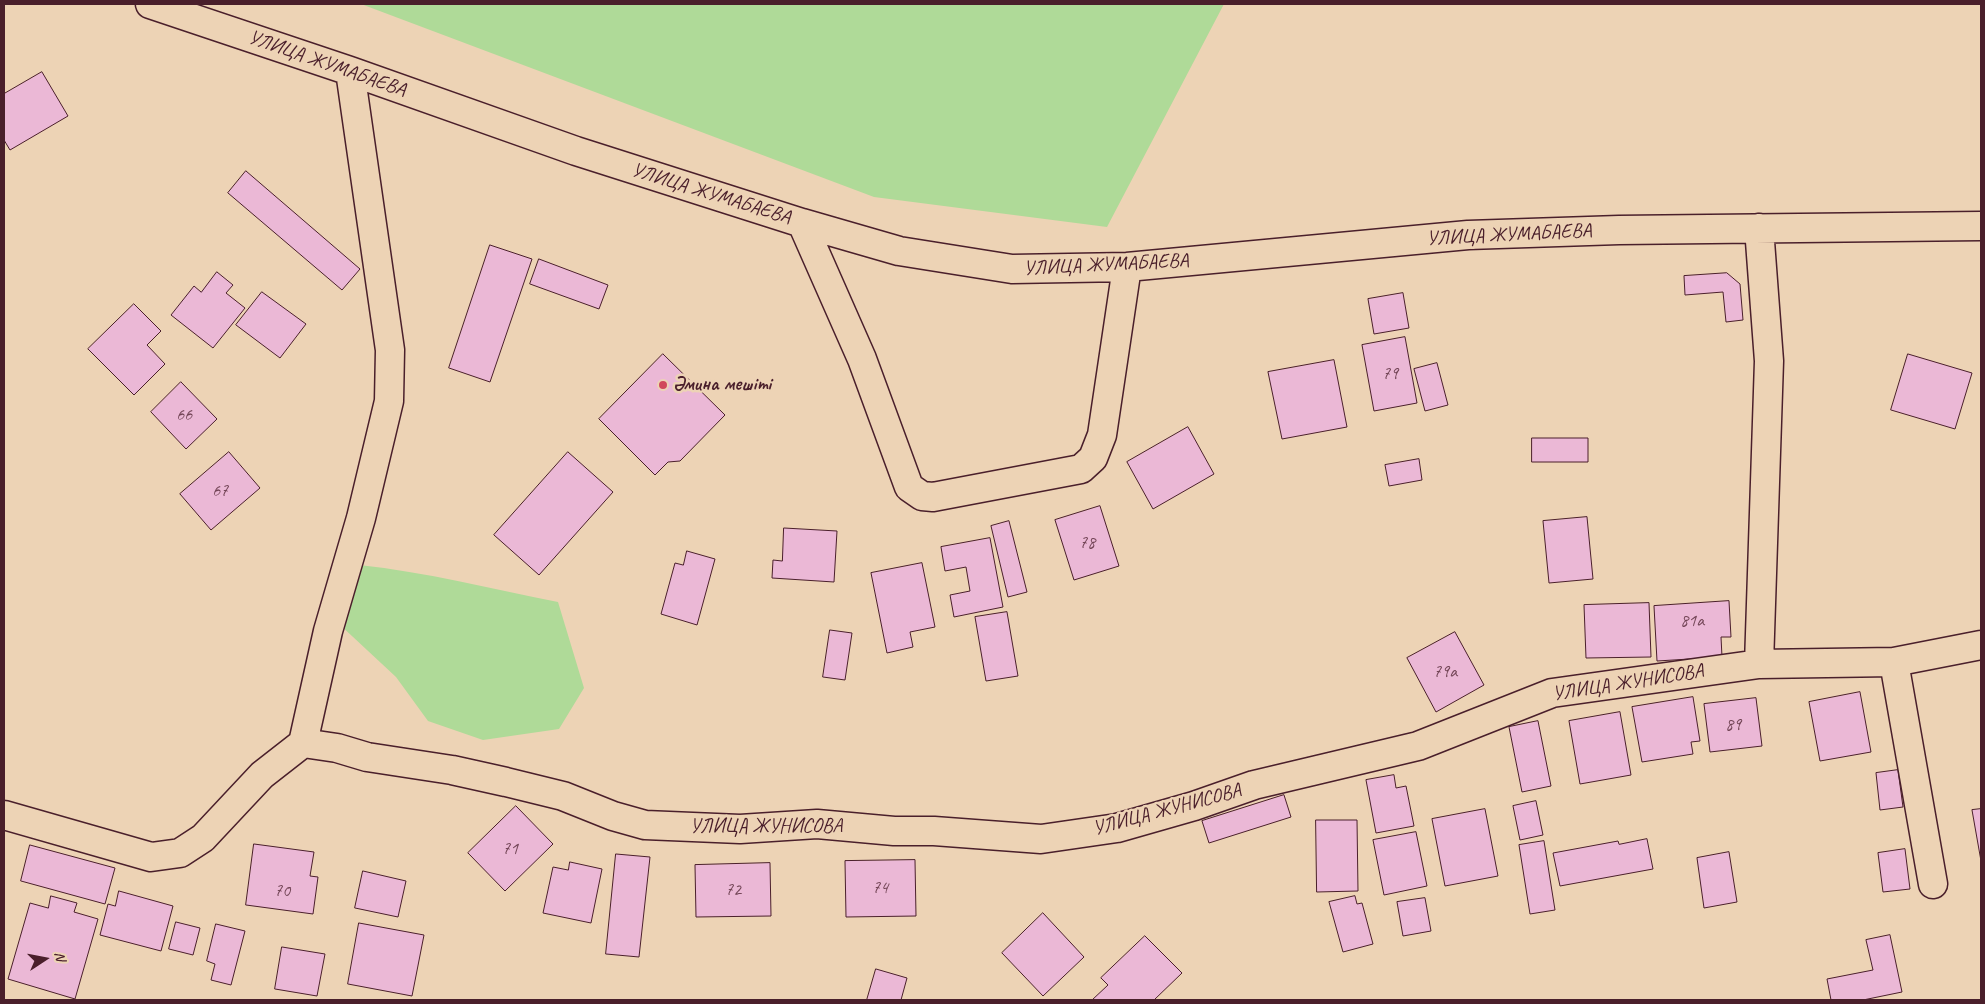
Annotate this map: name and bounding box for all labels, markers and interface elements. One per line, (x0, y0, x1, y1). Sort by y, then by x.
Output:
street label: УЛИЦА ЖУМАБАЕВА (245, 26, 409, 102)
street label: УЛИЦА ЖУМАБАЕВА (628, 158, 794, 230)
street label: УЛИЦА ЖУМАБАЕВА (1426, 219, 1592, 251)
street label: УЛИЦА ЖУМАБАЕВА (1023, 249, 1189, 281)
house number: 79 (1382, 363, 1398, 385)
place label: Әмина мешіті (673, 373, 771, 397)
marker: Әмина мешіті (657, 379, 669, 391)
house number: 66 (176, 404, 192, 426)
house number: 67 (212, 480, 228, 502)
house number: 78 (1079, 532, 1095, 554)
house number: 81а (1680, 610, 1704, 632)
street label: УЛИЦА ЖУНИСОВА (1551, 659, 1705, 707)
house number: 79а (1433, 661, 1457, 683)
house number: 89 (1725, 714, 1741, 736)
street label: УЛИЦА ЖУНИСОВА (1090, 779, 1244, 841)
street label: УЛИЦА ЖУНИСОВА (690, 815, 842, 839)
house number: 71 (502, 838, 518, 860)
house number: 74 (872, 877, 888, 899)
house number: 72 (725, 879, 741, 901)
house number: 70 (274, 880, 290, 902)
north arrow (20, 934, 70, 984)
text: N (51, 950, 69, 962)

